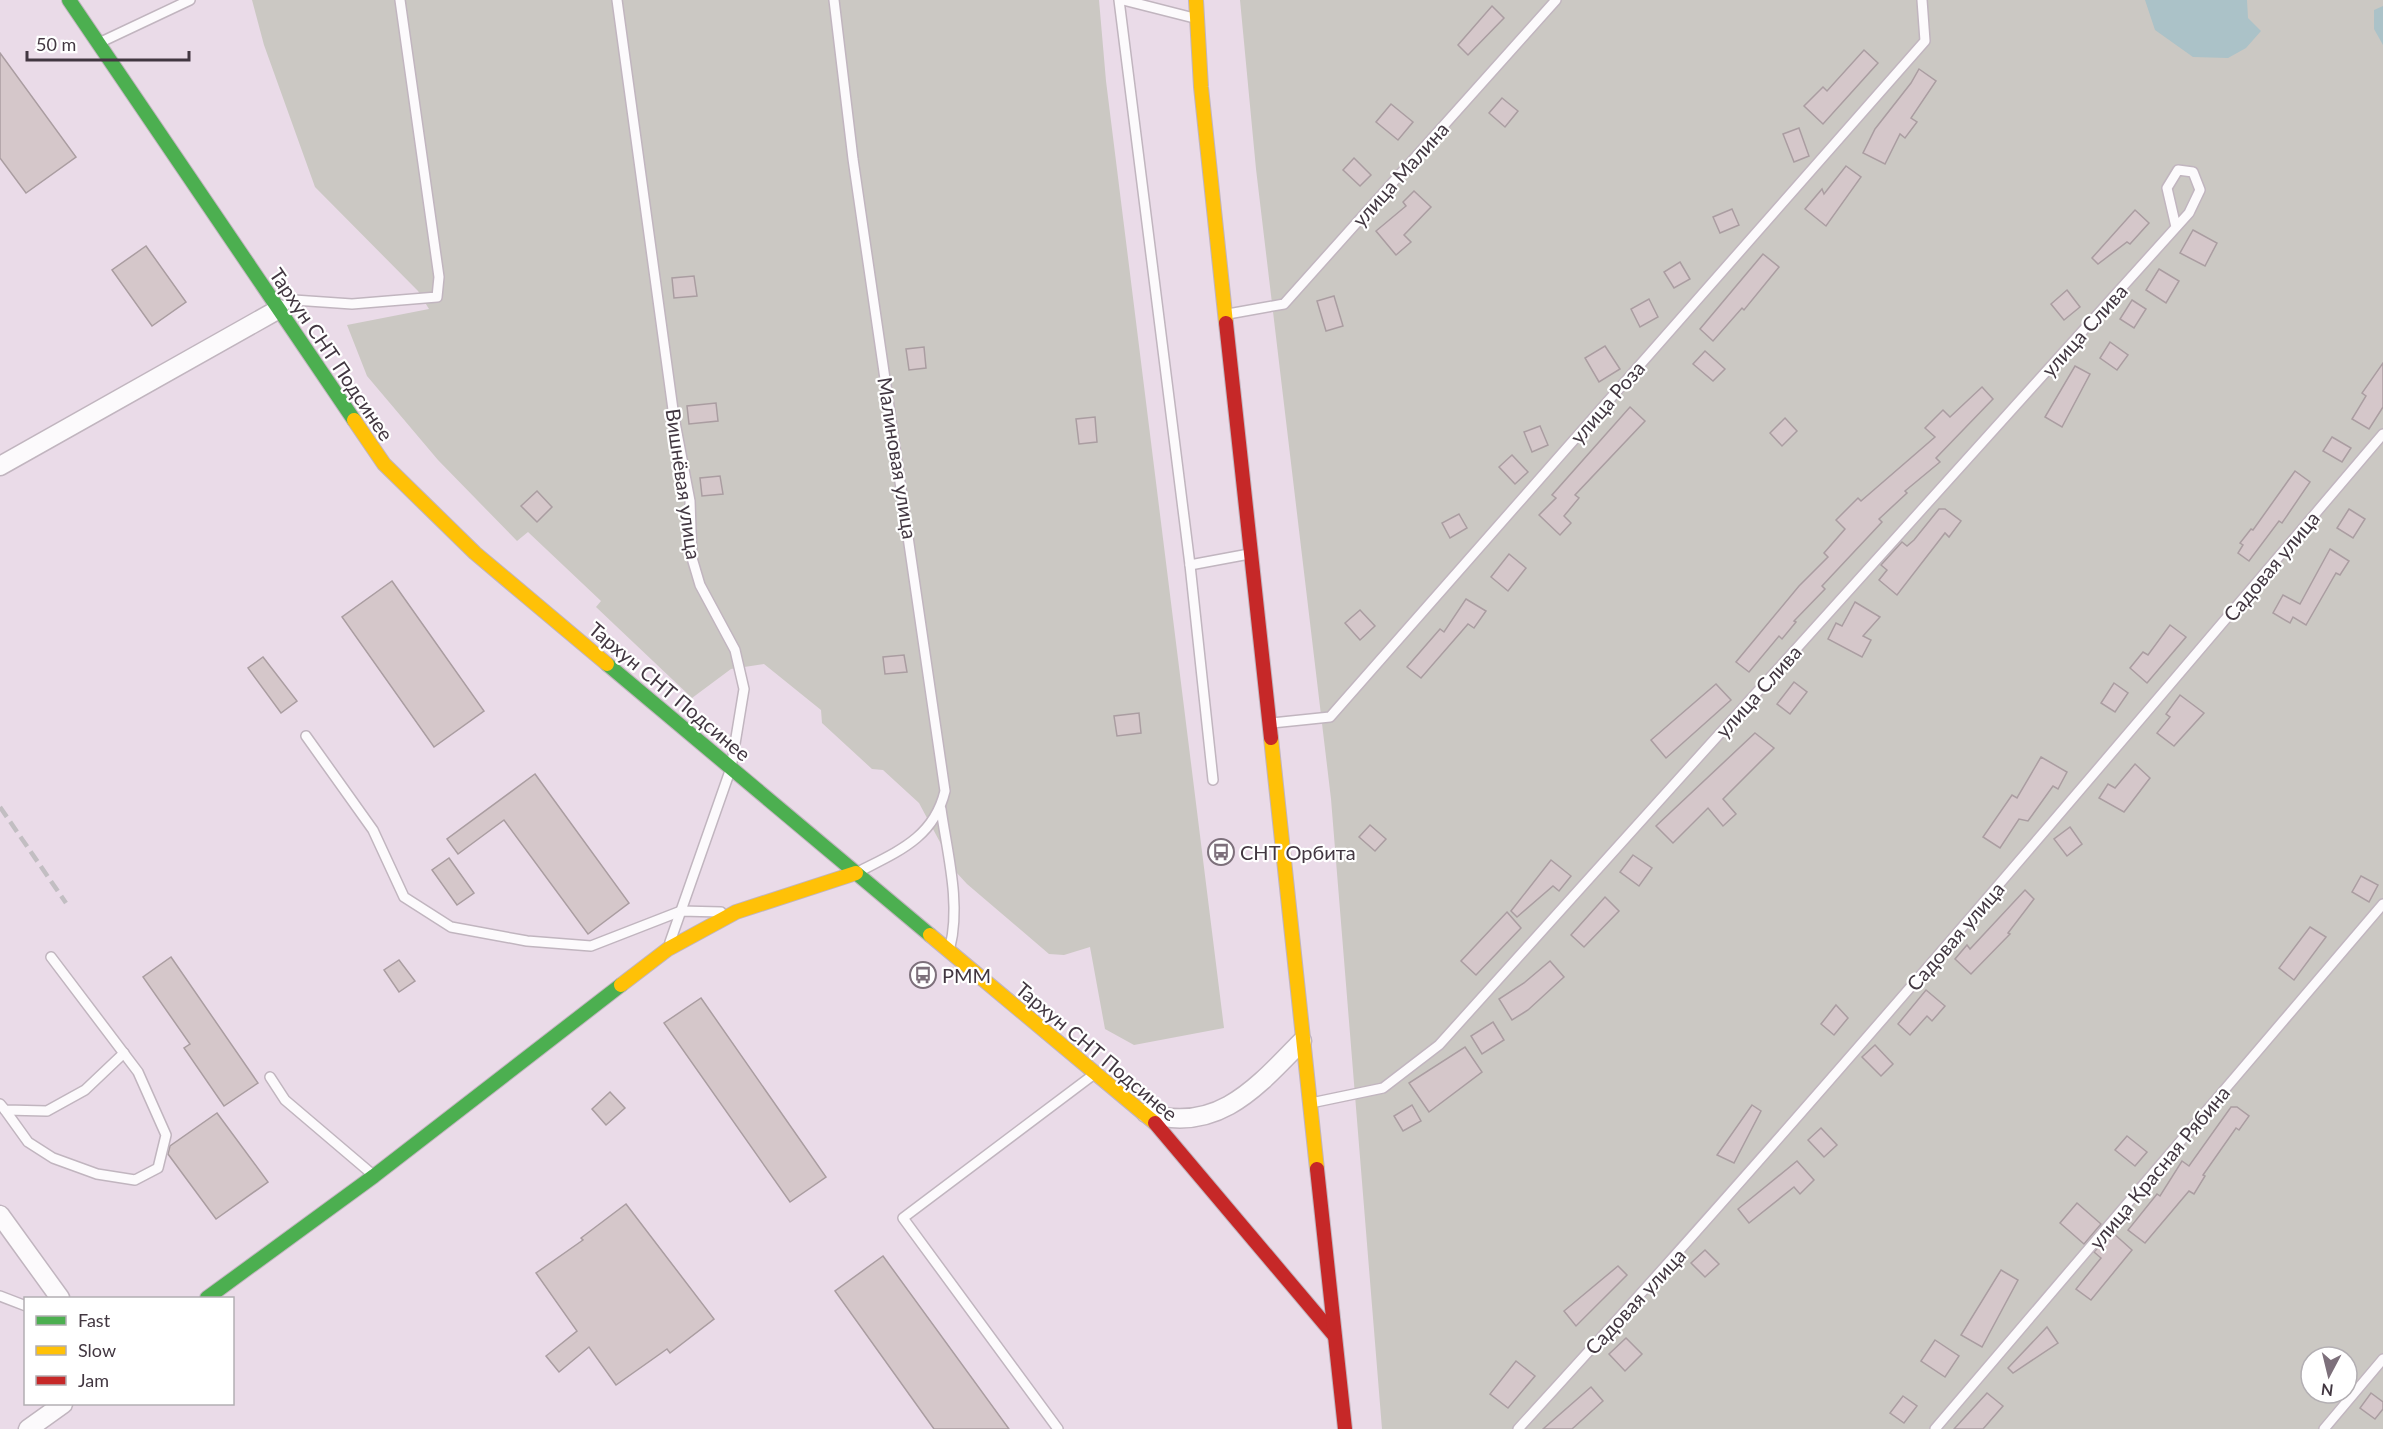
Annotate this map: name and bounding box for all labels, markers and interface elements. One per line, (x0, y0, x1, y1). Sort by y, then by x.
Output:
scale bar (27, 24, 189, 62)
text: 50 m (36, 33, 76, 55)
street label: улица Малина (1347, 117, 1453, 231)
street label: Тархун СНТ Подсинее (265, 263, 399, 445)
street label: улица Слива (2036, 279, 2132, 381)
street label: улица Роза (1565, 356, 1649, 448)
street label: Малиновая улица (873, 375, 923, 541)
street label: Вишнёвая улица (662, 407, 706, 561)
street label: Садовая улица (2218, 506, 2324, 626)
street label: Тархун СНТ Подсинее (584, 616, 756, 766)
street label: улица Слива (1710, 640, 1806, 742)
bus stop icon: СНТ Орбита (1206, 837, 1236, 867)
place label: СНТ Орбита (1240, 840, 1356, 864)
street label: Садовая улица (1901, 877, 2009, 995)
bus stop icon: РММ (908, 960, 938, 990)
place label: РММ (942, 963, 991, 987)
street label: Тархун СНТ Подсинее (1011, 976, 1183, 1126)
street label: улица Красная Рябина (2084, 1081, 2234, 1253)
street label: Садовая улица (1580, 1243, 1690, 1359)
legend (24, 1297, 234, 1405)
text: Fast (78, 1309, 111, 1331)
text: Slow (78, 1339, 116, 1361)
north arrow (2299, 1345, 2359, 1405)
text: Jam (78, 1369, 109, 1391)
text: N (2320, 1380, 2334, 1401)

